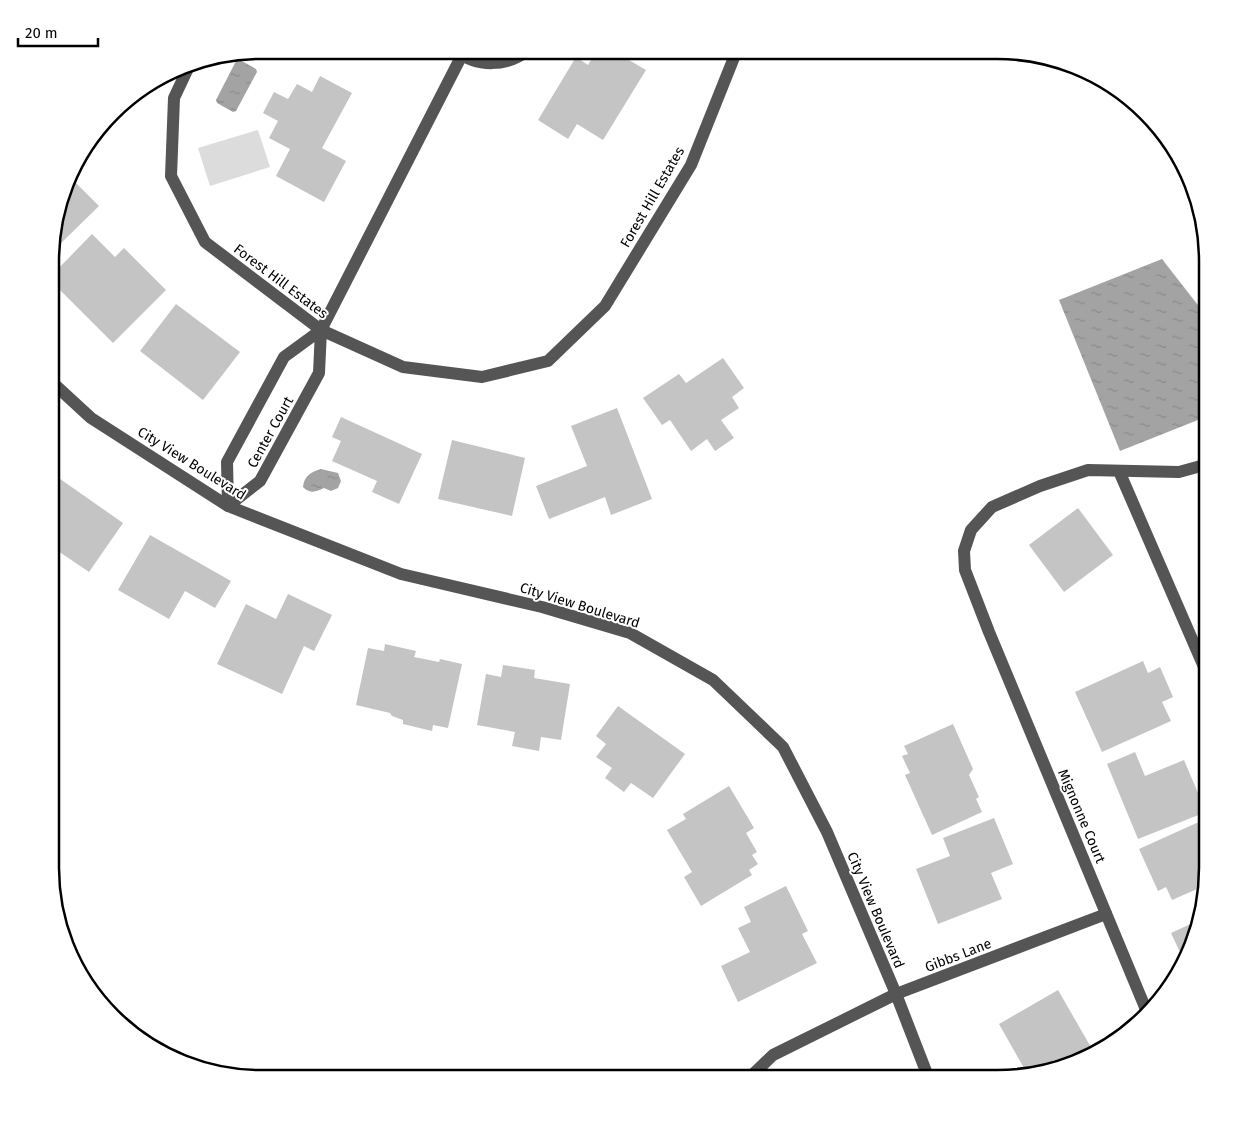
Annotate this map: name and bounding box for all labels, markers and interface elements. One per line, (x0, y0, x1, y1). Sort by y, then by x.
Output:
scale bar (18, 15, 98, 47)
text: 20 m (25, 24, 58, 42)
street label: Forest Hill Estates (617, 143, 688, 251)
street label: Forest Hill Estates (230, 240, 331, 323)
street label: Center Court (244, 393, 298, 471)
street label: City View Boulevard (134, 423, 249, 504)
street label: City View Boulevard (518, 579, 642, 632)
street label: Mignonne Court (1054, 767, 1109, 867)
street label: City View Boulevard (843, 850, 908, 971)
street label: Gibbs Lane (922, 935, 994, 976)

